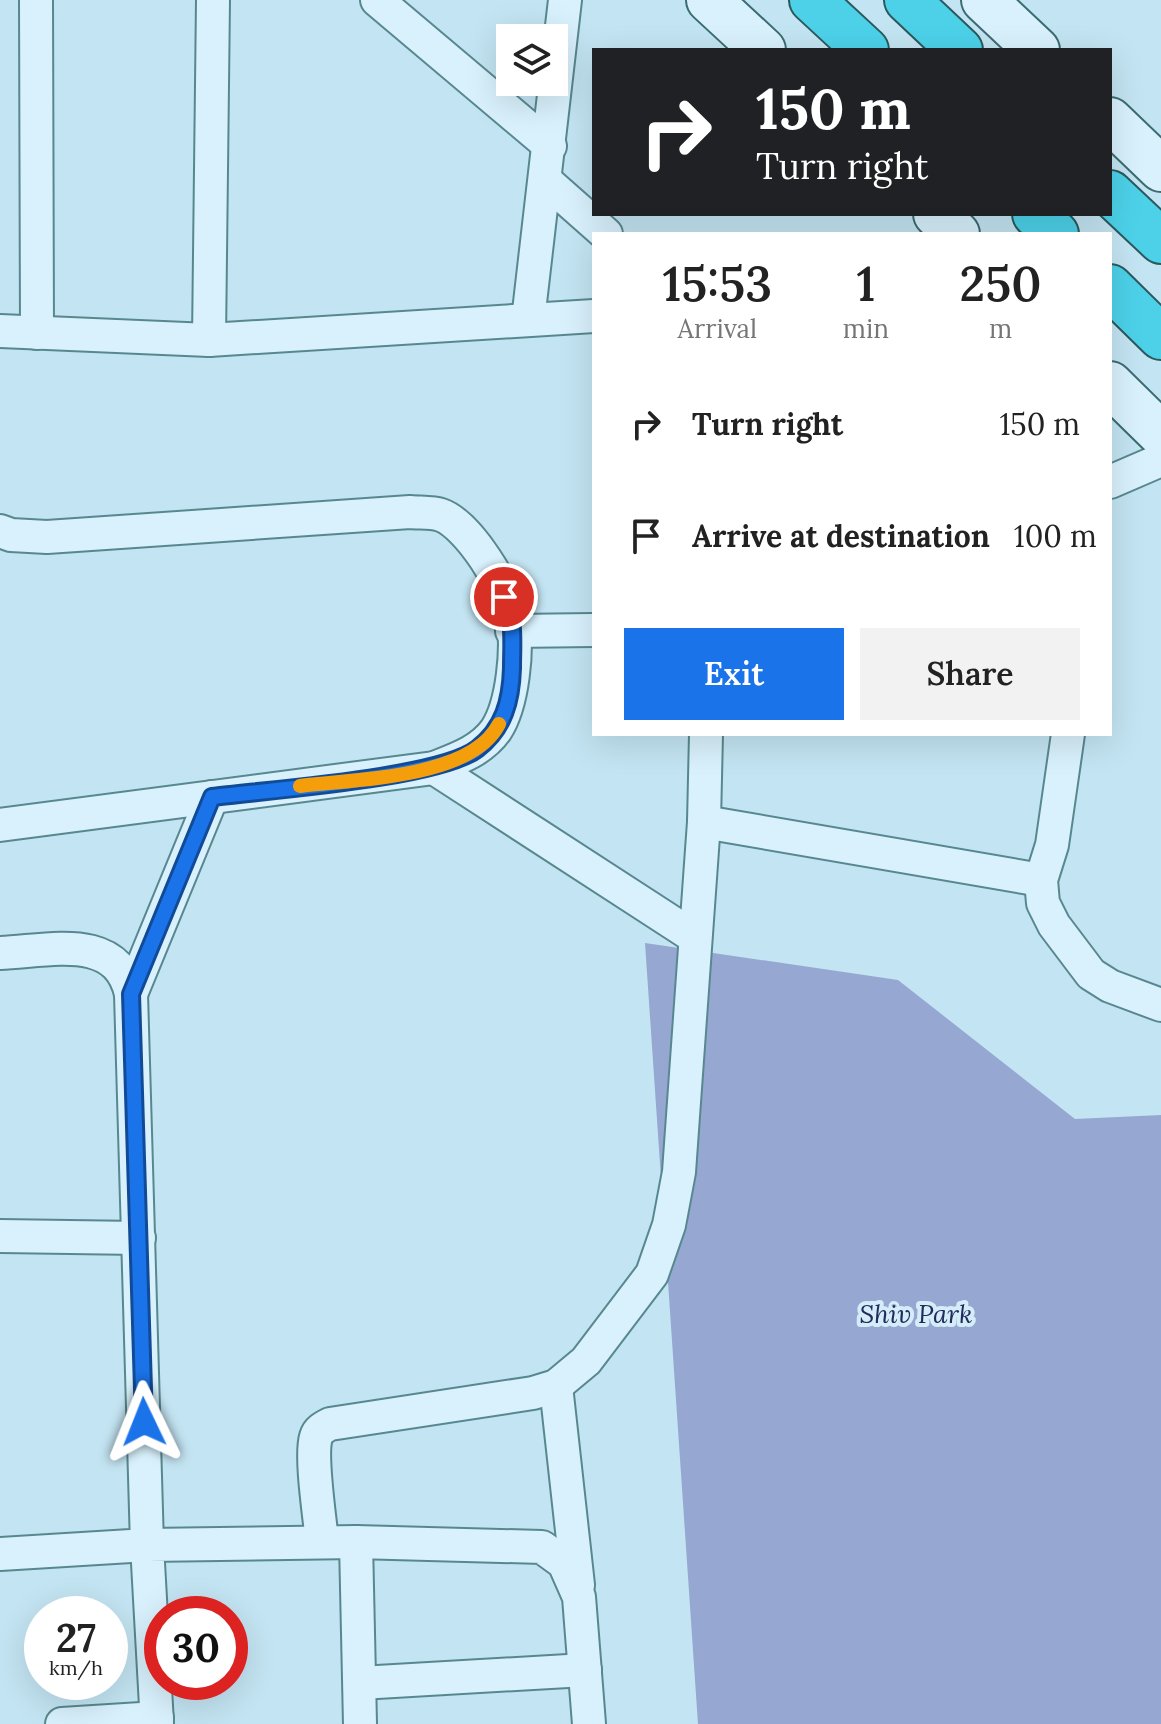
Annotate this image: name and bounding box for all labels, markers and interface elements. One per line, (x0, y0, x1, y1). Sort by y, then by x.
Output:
map controls (496, 24, 568, 96)
button: layers (496, 24, 568, 96)
text: 150 m (756, 73, 911, 144)
icon: right (624, 80, 728, 184)
text: Turn right (756, 143, 929, 189)
text: 15:53 (663, 253, 772, 314)
text: 1 (856, 253, 875, 314)
text: 250 (960, 253, 1041, 314)
text: Arrival (678, 312, 757, 345)
text: min (843, 312, 889, 345)
text: m (989, 312, 1012, 345)
icon: right (624, 402, 668, 446)
text: Turn right (692, 405, 843, 443)
text: 150 m (999, 405, 1080, 443)
icon: arrive (624, 514, 668, 558)
text: Arrive at destination (692, 517, 990, 555)
text: 100 m (1014, 517, 1097, 555)
pin (470, 563, 538, 631)
icon: arrive (482, 575, 526, 619)
button: Exit (624, 628, 844, 720)
button: Share (860, 628, 1080, 720)
park label: Shiv Park (859, 1297, 973, 1330)
position arrow (102, 1380, 186, 1464)
speed limit sign: 30 (144, 1596, 248, 1700)
text: 27 (56, 1612, 96, 1663)
text: km/h (49, 1655, 103, 1680)

